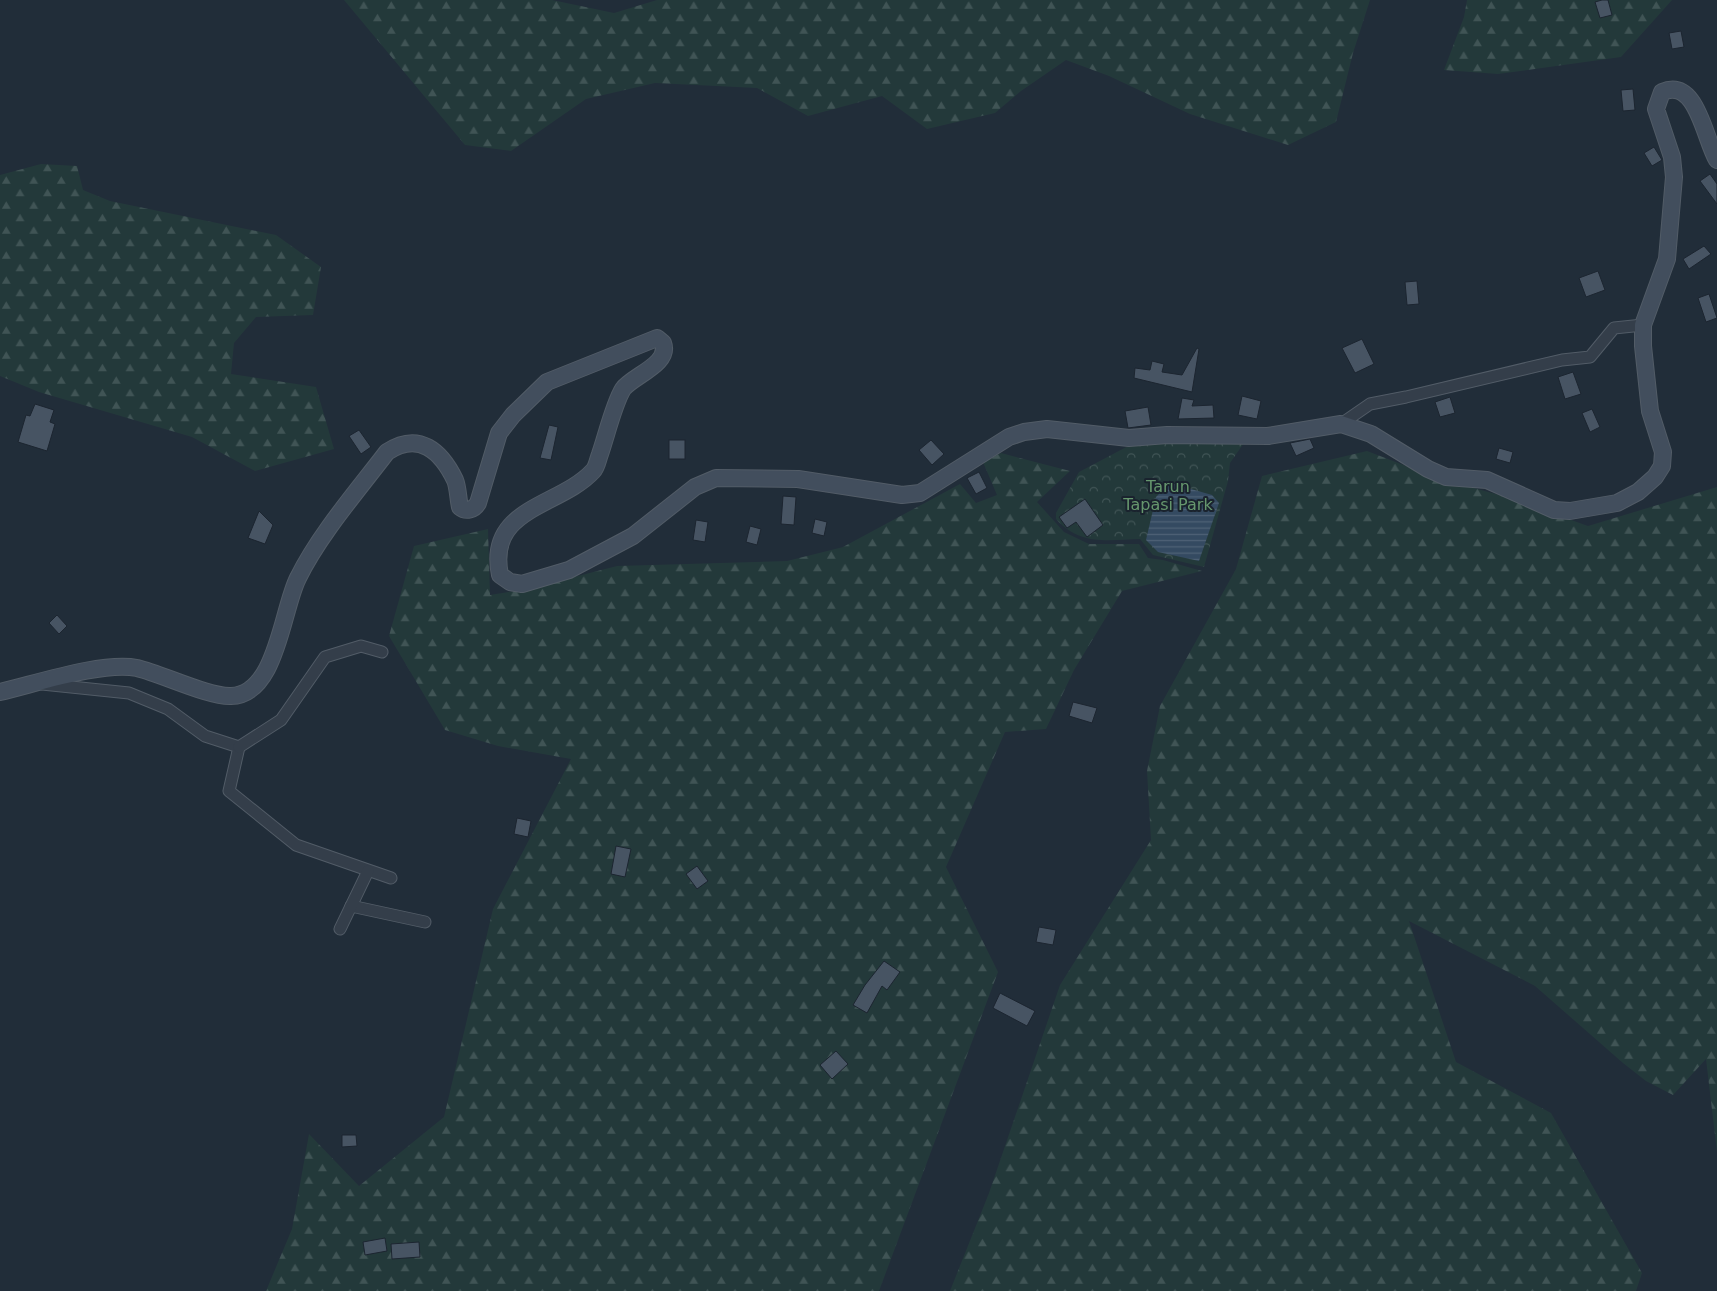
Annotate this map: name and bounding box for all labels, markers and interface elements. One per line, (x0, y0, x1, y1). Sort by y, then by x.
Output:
park label: Tarun Tapasi Park (1122, 477, 1213, 514)

